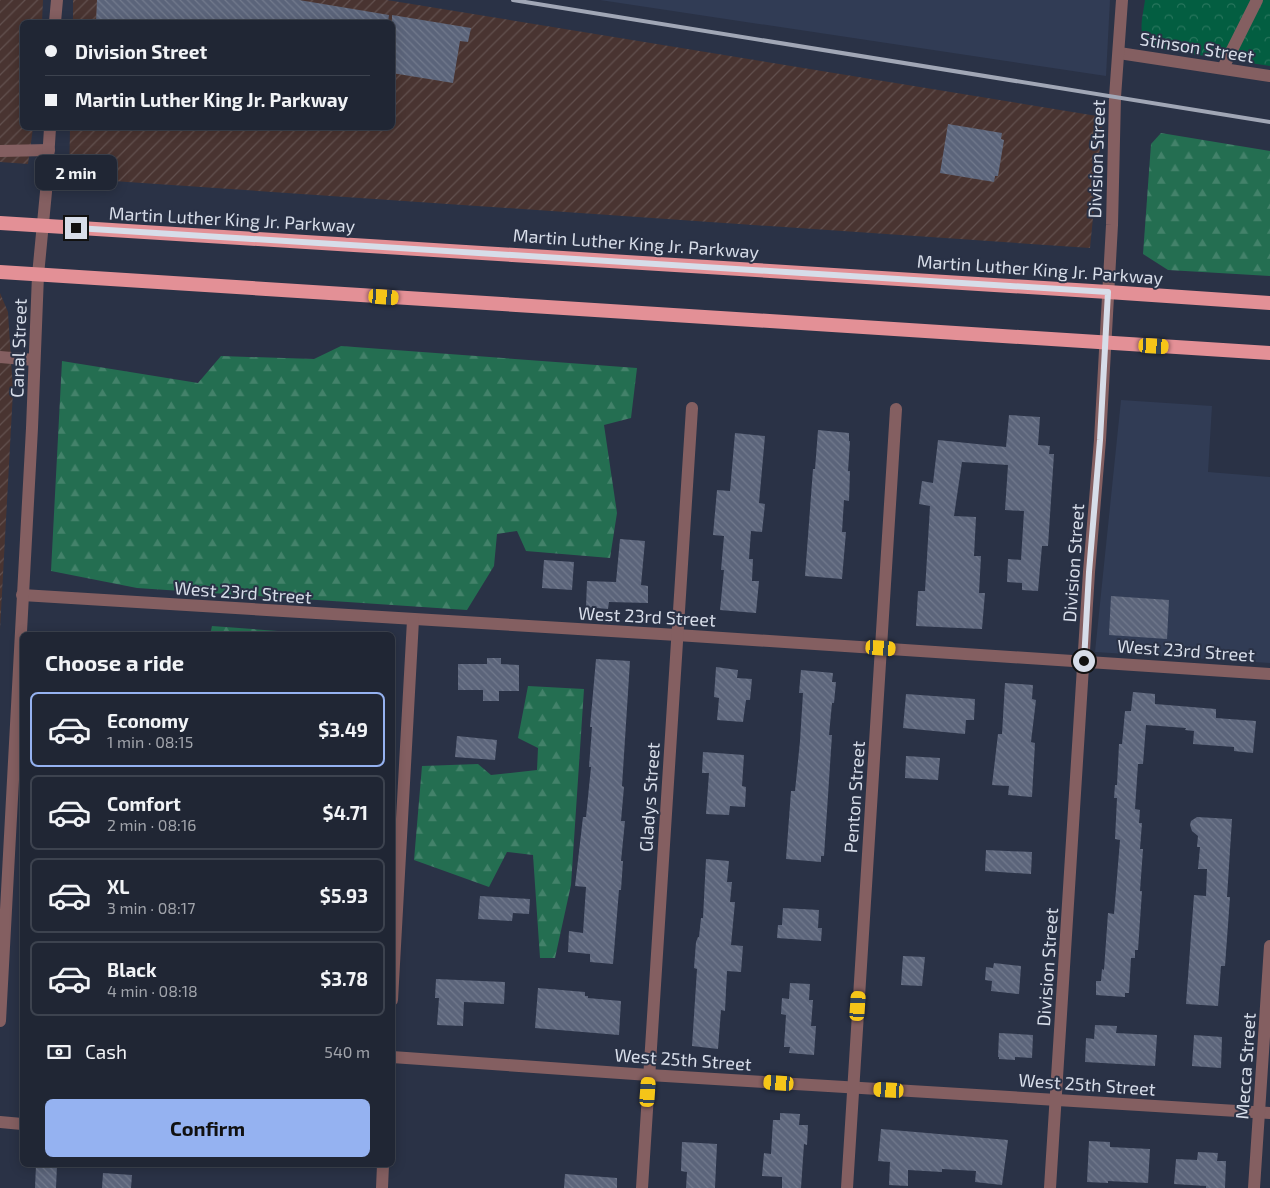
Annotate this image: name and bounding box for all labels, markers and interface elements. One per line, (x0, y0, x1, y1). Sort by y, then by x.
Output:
street label: Stinson Street (1138, 27, 1256, 67)
text: Division Street (75, 40, 207, 63)
text: Martin Luther King Jr. Parkway (75, 88, 348, 111)
street label: Division Street (1083, 99, 1109, 219)
callout: 2 min (35, 156, 117, 190)
text: 2 min (56, 163, 96, 182)
street label: Martin Luther King Jr. Parkway (108, 202, 356, 236)
route end (65, 217, 87, 239)
street label: Martin Luther King Jr. Parkway (512, 223, 760, 263)
street label: Martin Luther King Jr. Parkway (916, 249, 1164, 289)
car (368, 288, 399, 306)
street label: Canal Street (5, 298, 31, 398)
car (1138, 338, 1169, 354)
street label: Division Street (1058, 503, 1088, 623)
street label: West 23rd Street (173, 576, 313, 608)
street label: West 23rd Street (578, 601, 717, 631)
street label: West 23rd Street (1116, 634, 1256, 666)
car (865, 639, 896, 657)
text: Choose a ride (45, 649, 184, 675)
route start (1073, 650, 1095, 672)
icon: car (47, 707, 92, 752)
text: Economy (107, 709, 189, 732)
text: $3.49 (318, 718, 368, 741)
text: 1 min · 08:15 (107, 732, 193, 751)
street label: Penton Street (839, 740, 869, 854)
street label: Gladys Street (634, 741, 664, 852)
icon: car (47, 790, 92, 835)
text: Comfort (107, 792, 181, 815)
text: $4.71 (323, 801, 368, 824)
text: 2 min · 08:16 (107, 815, 196, 834)
icon: car (47, 873, 92, 918)
text: XL (107, 875, 129, 898)
text: $5.93 (320, 884, 368, 907)
text: 3 min · 08:17 (107, 898, 195, 917)
street label: Division Street (1032, 907, 1062, 1027)
icon: car (47, 956, 92, 1001)
text: Black (107, 958, 157, 981)
text: $3.78 (320, 967, 368, 990)
text: 4 min · 08:18 (107, 981, 198, 1000)
car (849, 991, 866, 1021)
street label: Mecca Street (1230, 1012, 1260, 1120)
icon: cash (45, 1038, 73, 1066)
text: Cash (85, 1040, 127, 1063)
text: 540 m (324, 1042, 370, 1061)
street label: West 25th Street (614, 1043, 753, 1075)
street label: West 25th Street (1018, 1068, 1157, 1100)
car (763, 1074, 794, 1092)
car (639, 1077, 656, 1107)
car (873, 1082, 904, 1098)
button: Confirm (45, 1099, 370, 1157)

